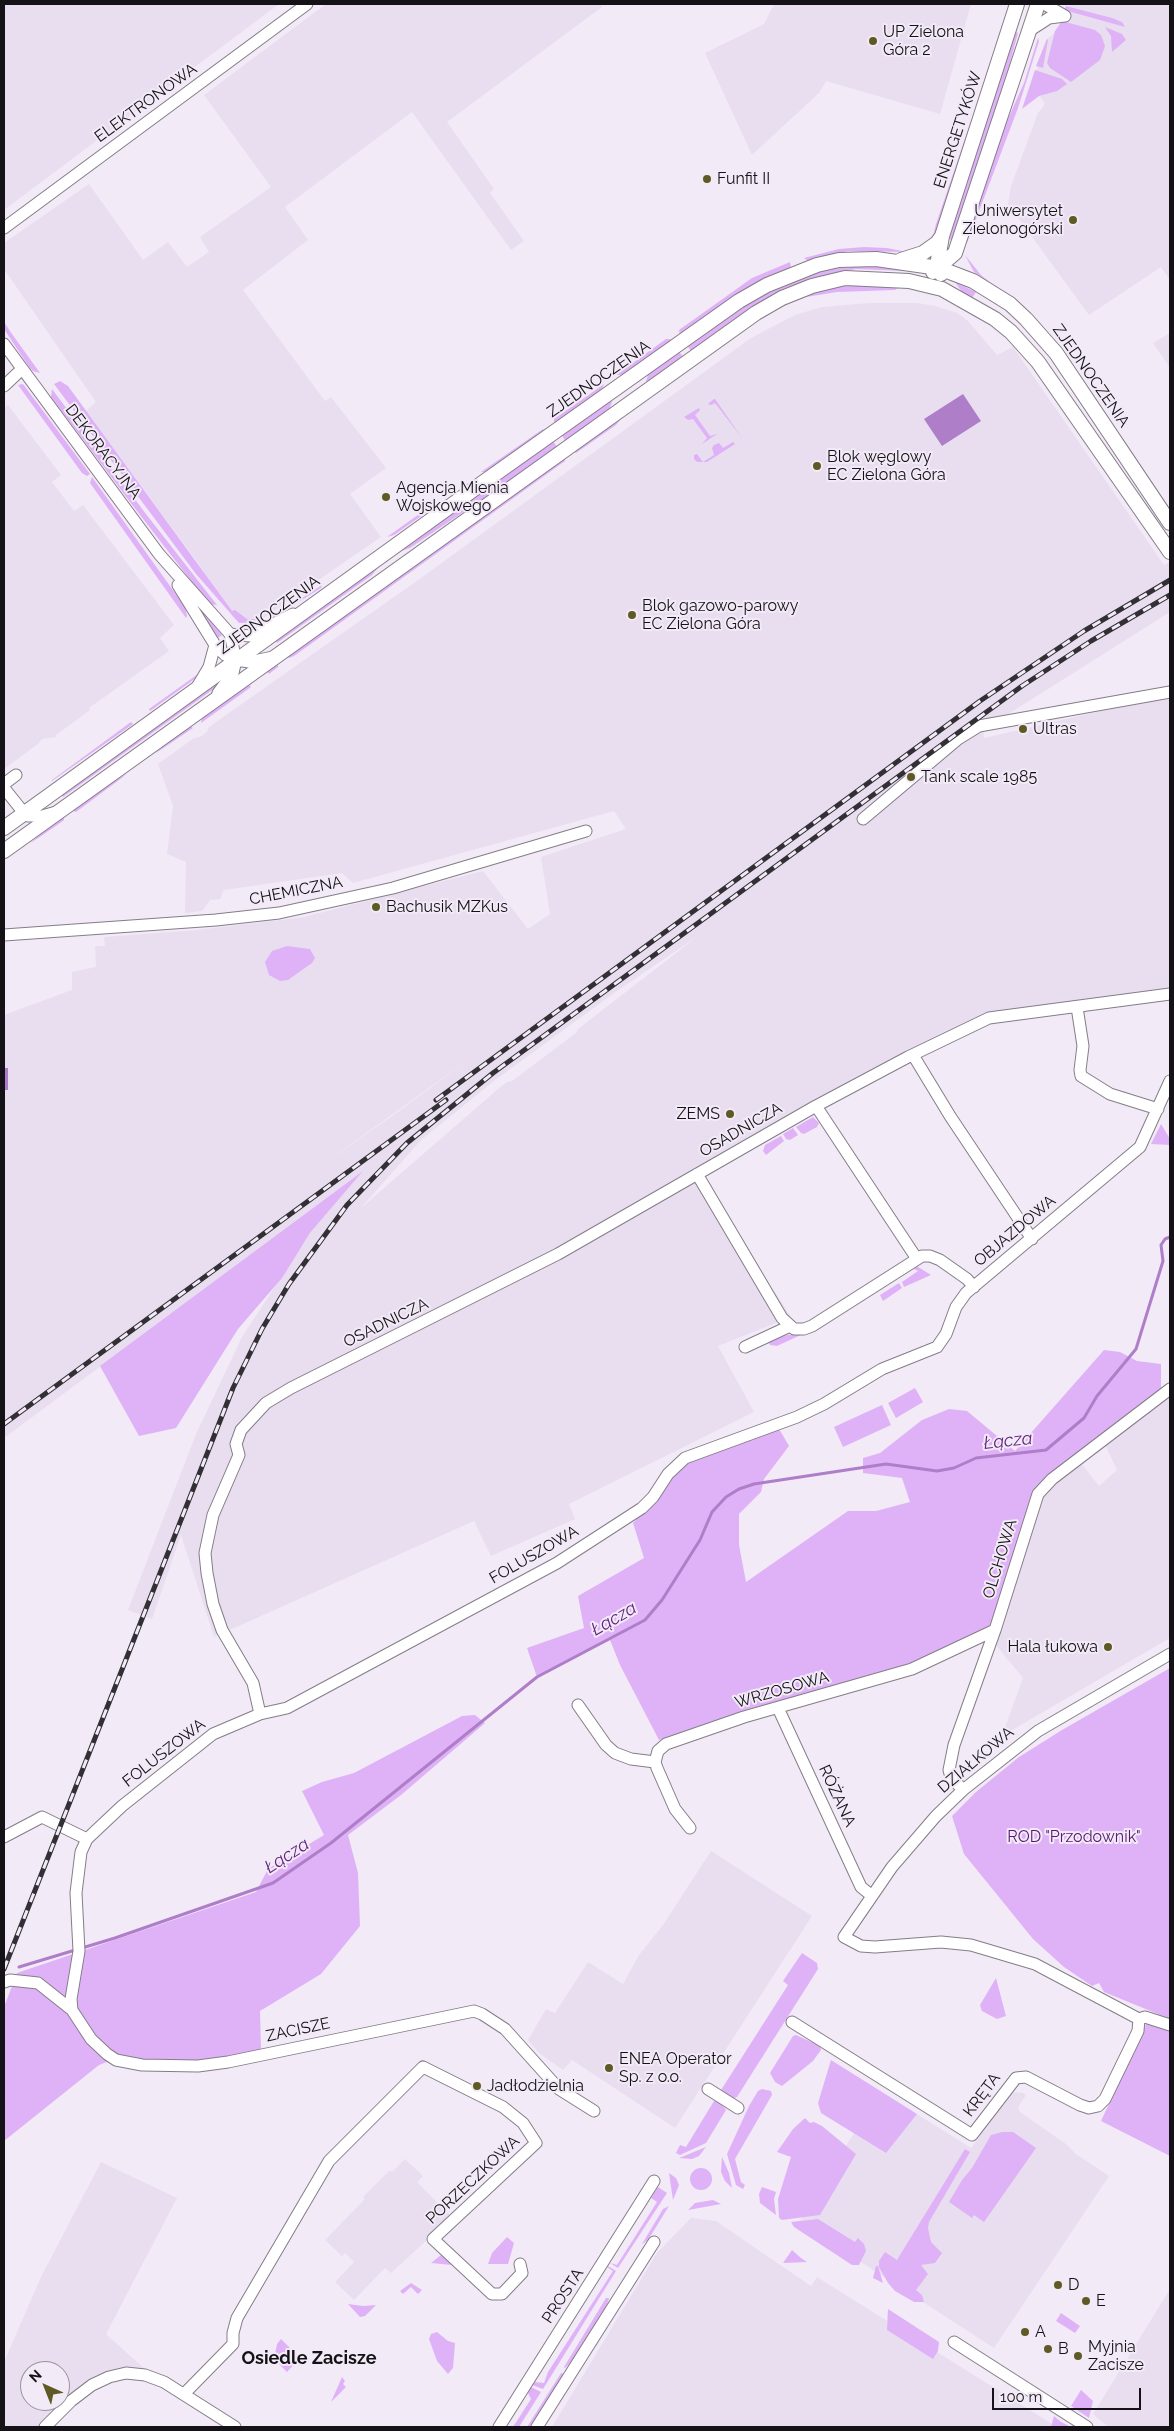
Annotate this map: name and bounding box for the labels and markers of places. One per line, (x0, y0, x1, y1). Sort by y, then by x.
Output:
place label: UP Zielona Góra 2 (883, 22, 964, 60)
marker: UP Zielona Góra 2 (867, 35, 879, 47)
place label: Funfit II (717, 169, 770, 189)
marker: Funfit II (701, 173, 713, 185)
place label: Uniwersytet Zielonogórski (963, 201, 1063, 239)
marker: Uniwersytet Zielonogórski (1067, 214, 1079, 226)
place label: Blok węglowy EC Zielona Góra (827, 447, 946, 485)
marker: Blok węglowy EC Zielona Góra (811, 460, 823, 472)
place label: Agencja Mienia Wojskowego (396, 478, 509, 516)
marker: Agencja Mienia Wojskowego (380, 491, 392, 503)
place label: Blok gazowo-parowy EC Zielona Góra (642, 596, 798, 634)
marker: Blok gazowo-parowy EC Zielona Góra (626, 609, 638, 621)
place label: Ultras (1033, 719, 1077, 739)
marker: Ultras (1017, 723, 1029, 735)
place label: Tank scale 1985 (921, 767, 1037, 787)
marker: Tank scale 1985 (905, 771, 917, 783)
place label: Bachusik MZKus (386, 897, 508, 917)
marker: Bachusik MZKus (370, 901, 382, 913)
place label: ZEMS (676, 1104, 720, 1124)
marker: ZEMS (724, 1108, 736, 1120)
place label: Hala łukowa (1007, 1637, 1098, 1657)
marker: Hala łukowa (1102, 1641, 1114, 1653)
place label: ENEA Operator Sp. z o.o. (619, 2049, 732, 2087)
marker: ENEA Operator Sp. z o.o. (603, 2062, 615, 2074)
place label: Jadłodzielnia (487, 2076, 584, 2096)
marker: Jadłodzielnia (471, 2080, 483, 2092)
place label: D (1068, 2275, 1079, 2295)
marker: D (1052, 2279, 1064, 2291)
place label: E (1096, 2291, 1106, 2311)
marker: E (1080, 2295, 1092, 2307)
place label: A (1035, 2322, 1046, 2342)
marker: A (1019, 2326, 1031, 2338)
place label: Myjnia Zacisze (1088, 2337, 1144, 2375)
place label: B (1058, 2339, 1069, 2359)
marker: B (1042, 2343, 1054, 2355)
marker: Myjnia Zacisze (1072, 2350, 1084, 2362)

